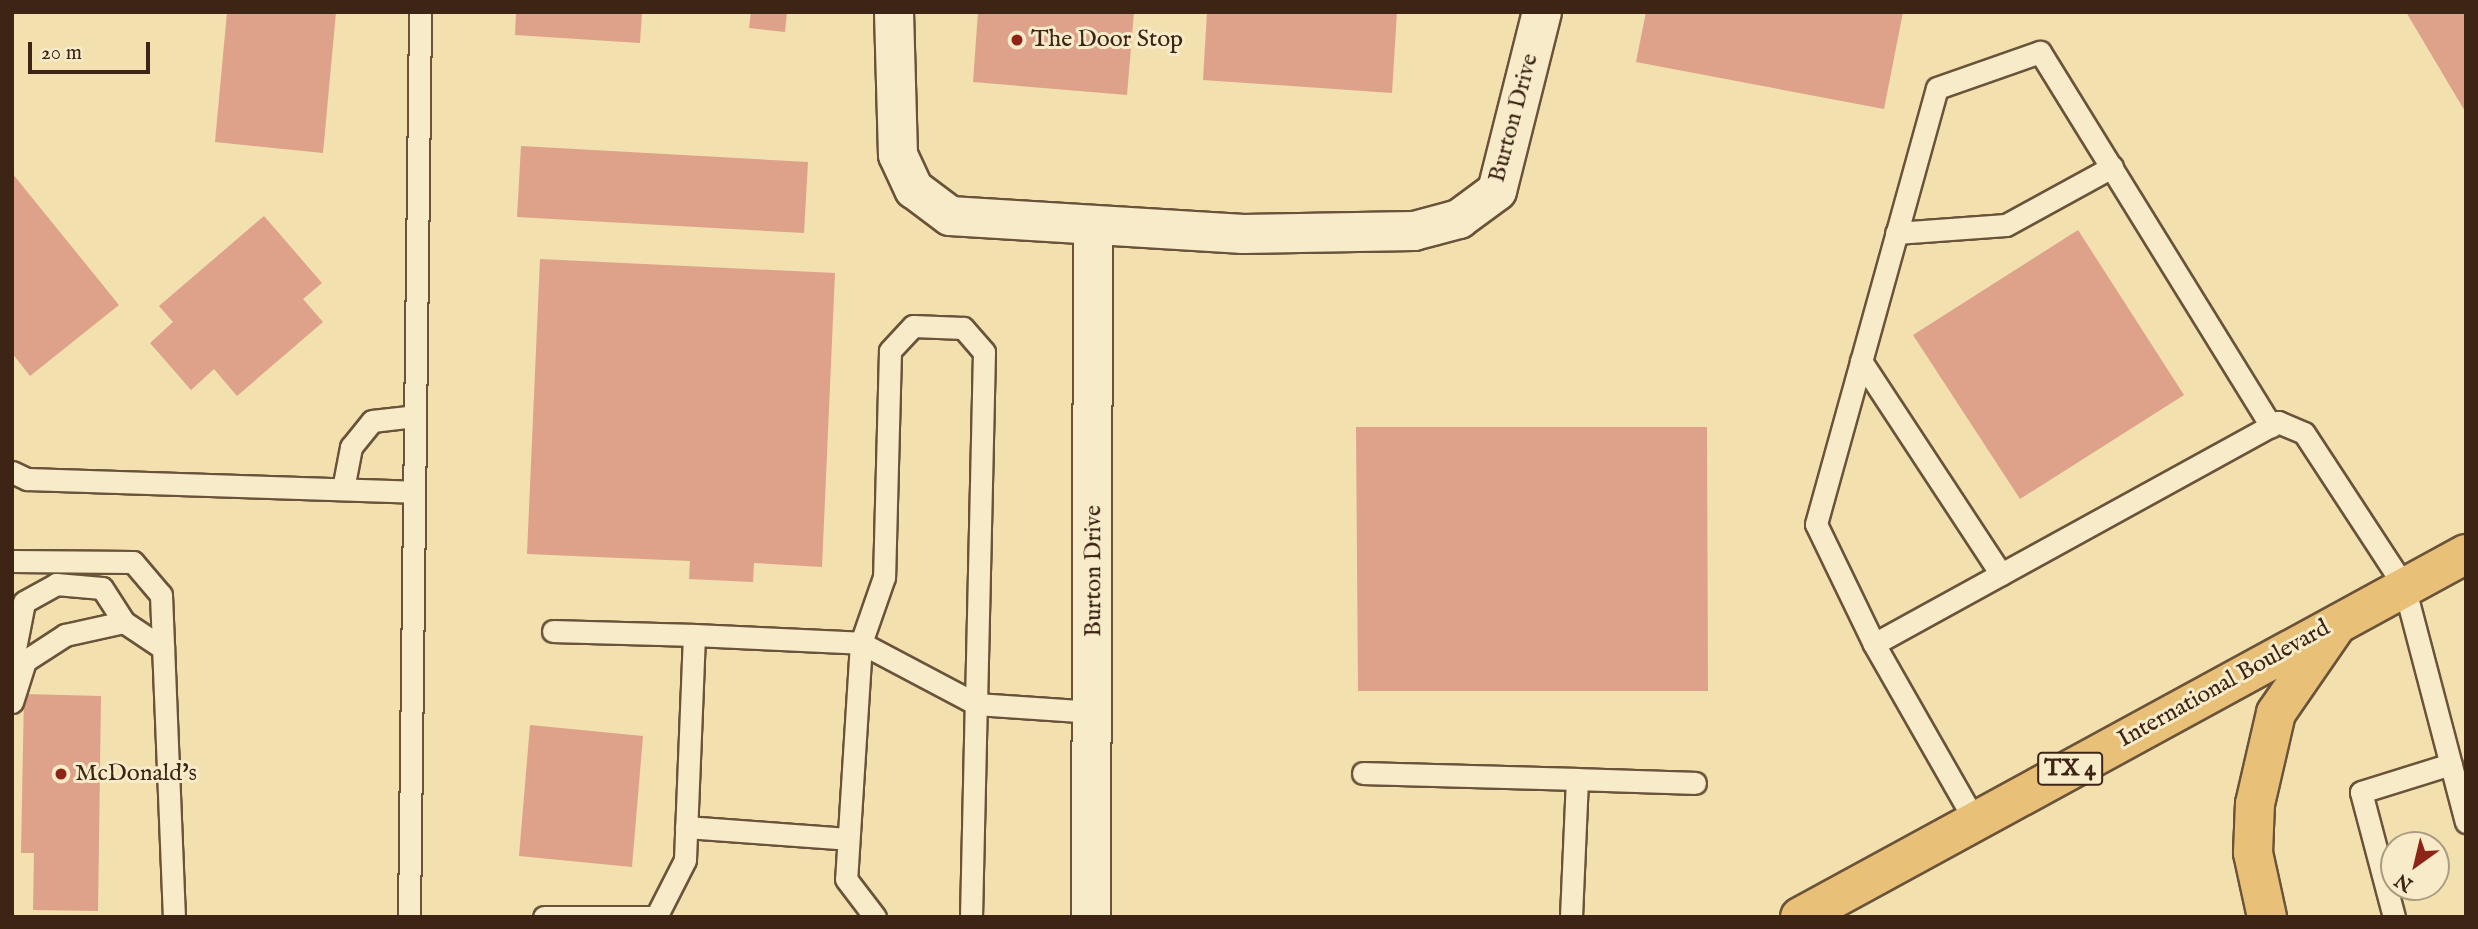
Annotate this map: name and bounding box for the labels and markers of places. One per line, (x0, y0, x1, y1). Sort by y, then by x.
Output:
place label: The Door Stop (1031, 26, 1183, 54)
marker: The Door Stop (1009, 32, 1025, 48)
place label: McDonald's (75, 760, 197, 788)
marker: McDonald's (53, 766, 69, 782)

